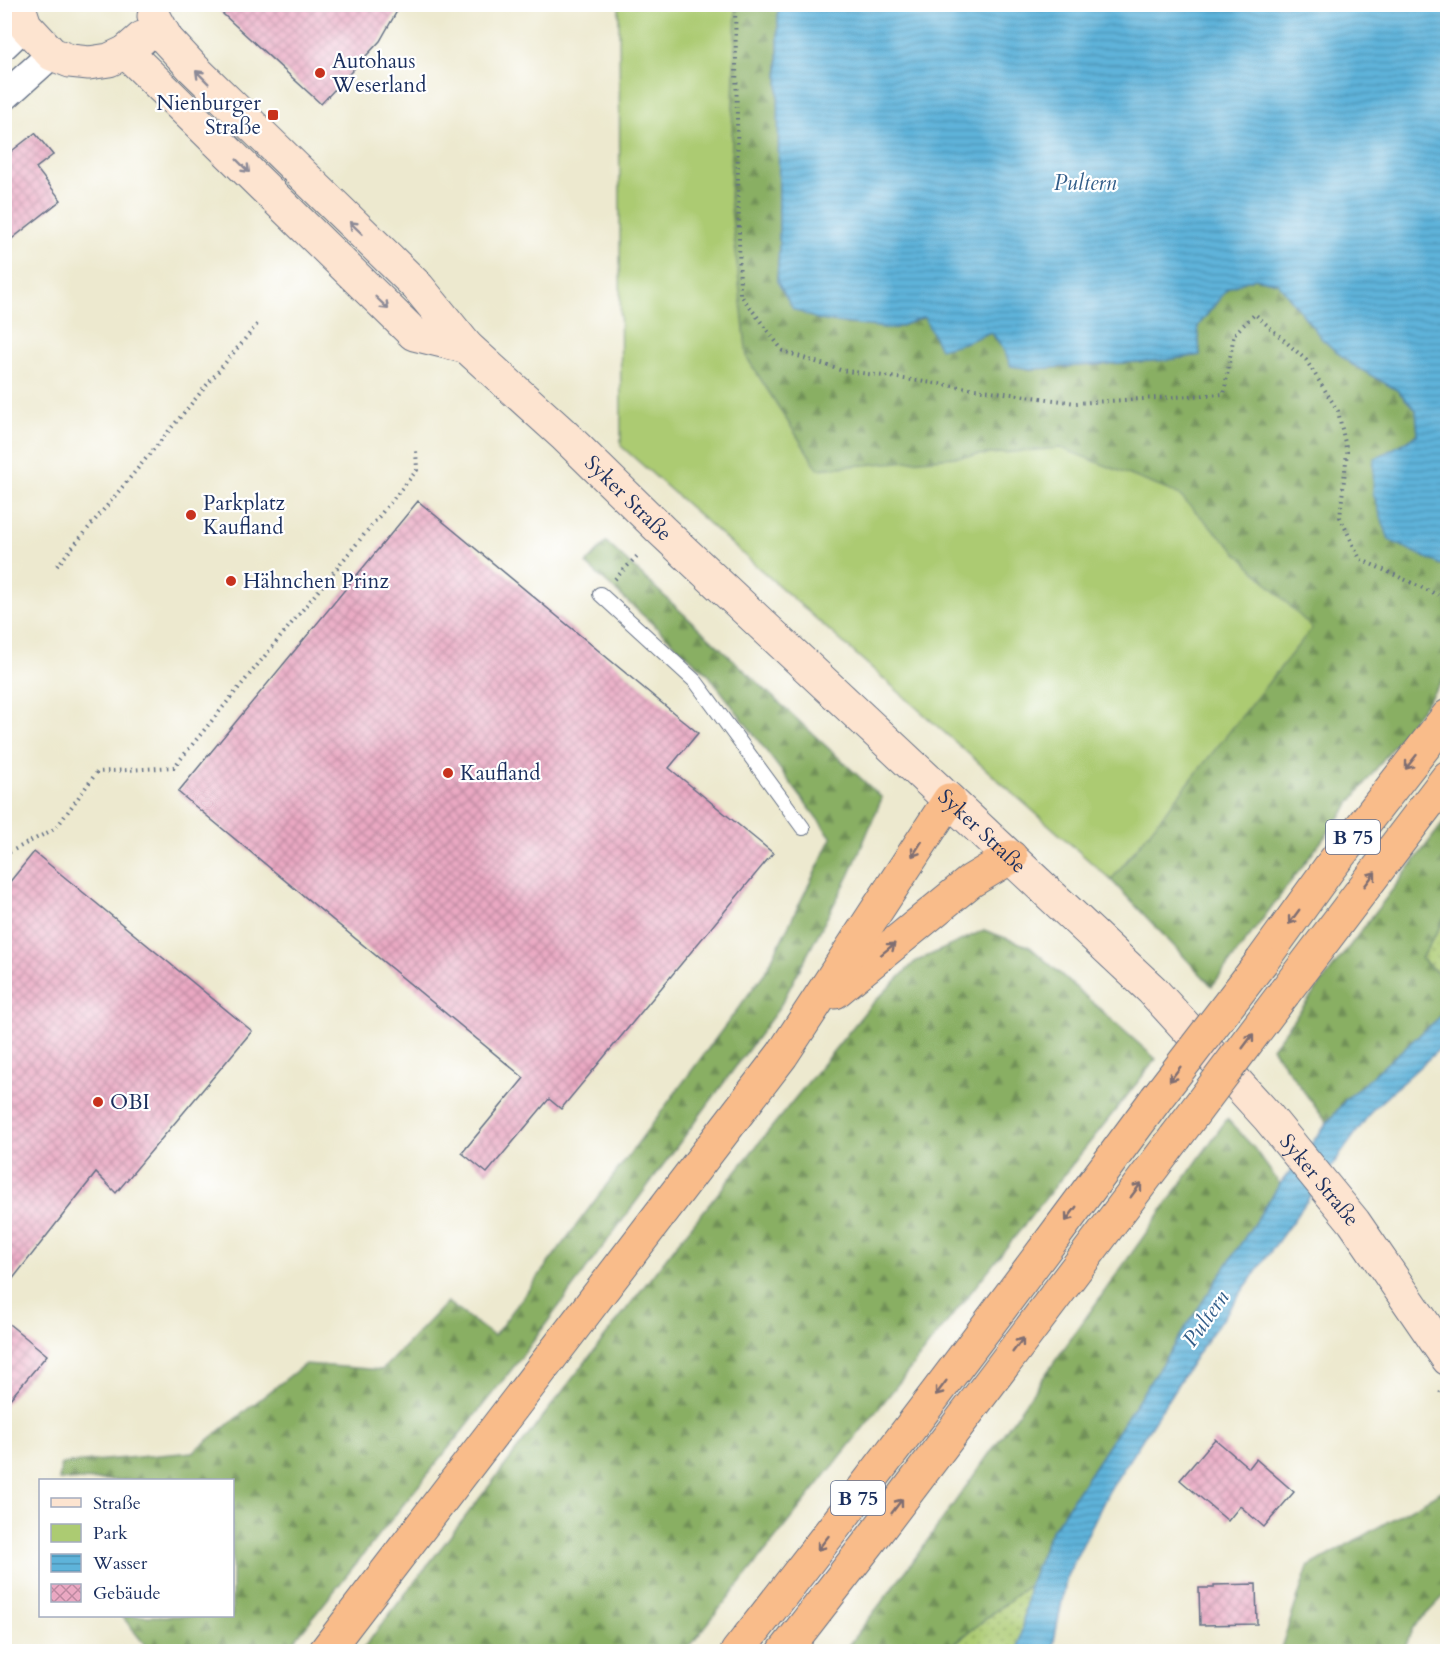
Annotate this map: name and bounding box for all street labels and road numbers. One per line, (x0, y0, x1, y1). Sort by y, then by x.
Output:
street label: Syker Straße (578, 449, 678, 548)
street label: Syker Straße (931, 783, 1033, 880)
road number: B 75 (1326, 820, 1380, 854)
street label: Syker Straße (1273, 1128, 1366, 1233)
road number: B 75 (831, 1481, 885, 1515)

